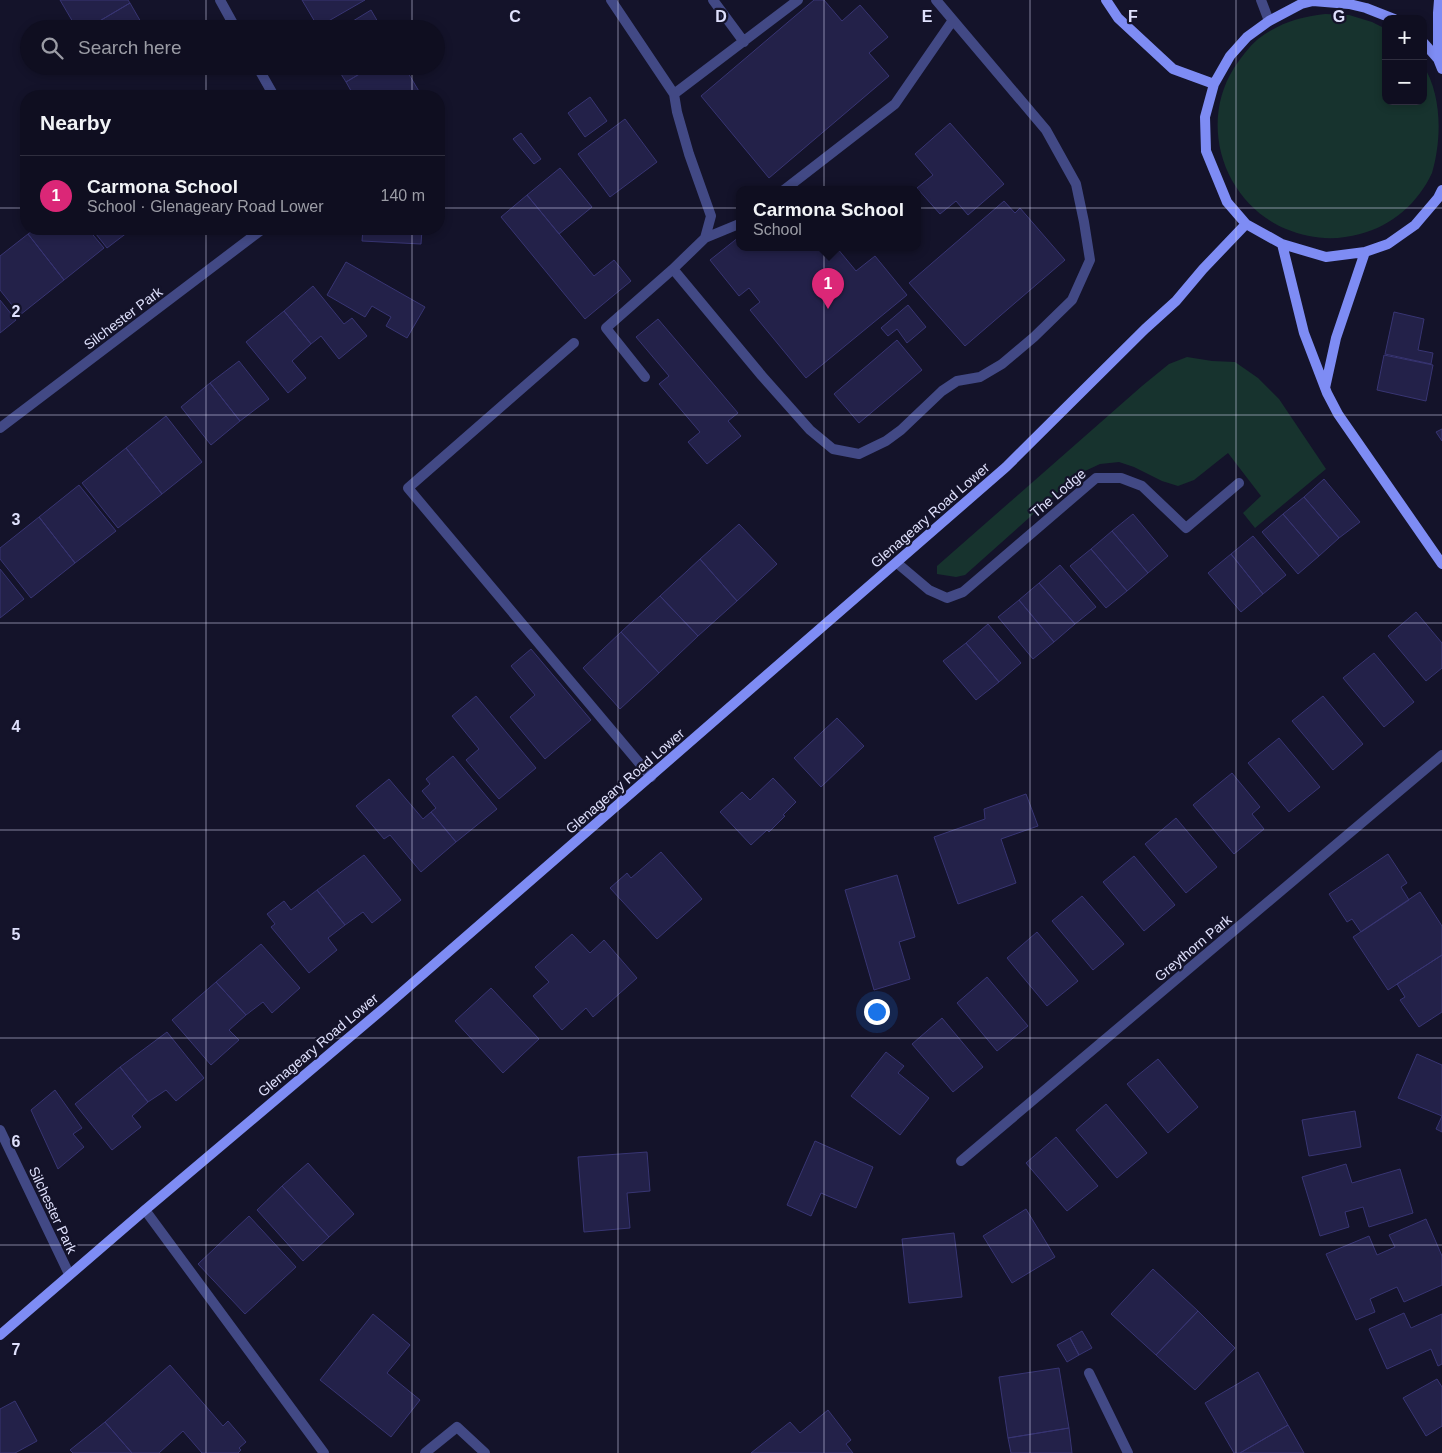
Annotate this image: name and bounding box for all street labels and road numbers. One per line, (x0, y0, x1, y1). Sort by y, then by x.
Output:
street label: Silchester Park (81, 283, 166, 353)
street label: Glenageary Road Lower (867, 459, 993, 571)
street label: The Lodge (1027, 465, 1089, 521)
street label: Glenageary Road Lower (562, 725, 688, 837)
street label: Greythorn Park (1151, 911, 1235, 985)
street label: Glenageary Road Lower (255, 990, 382, 1100)
street label: Silchester Park (26, 1164, 81, 1257)

